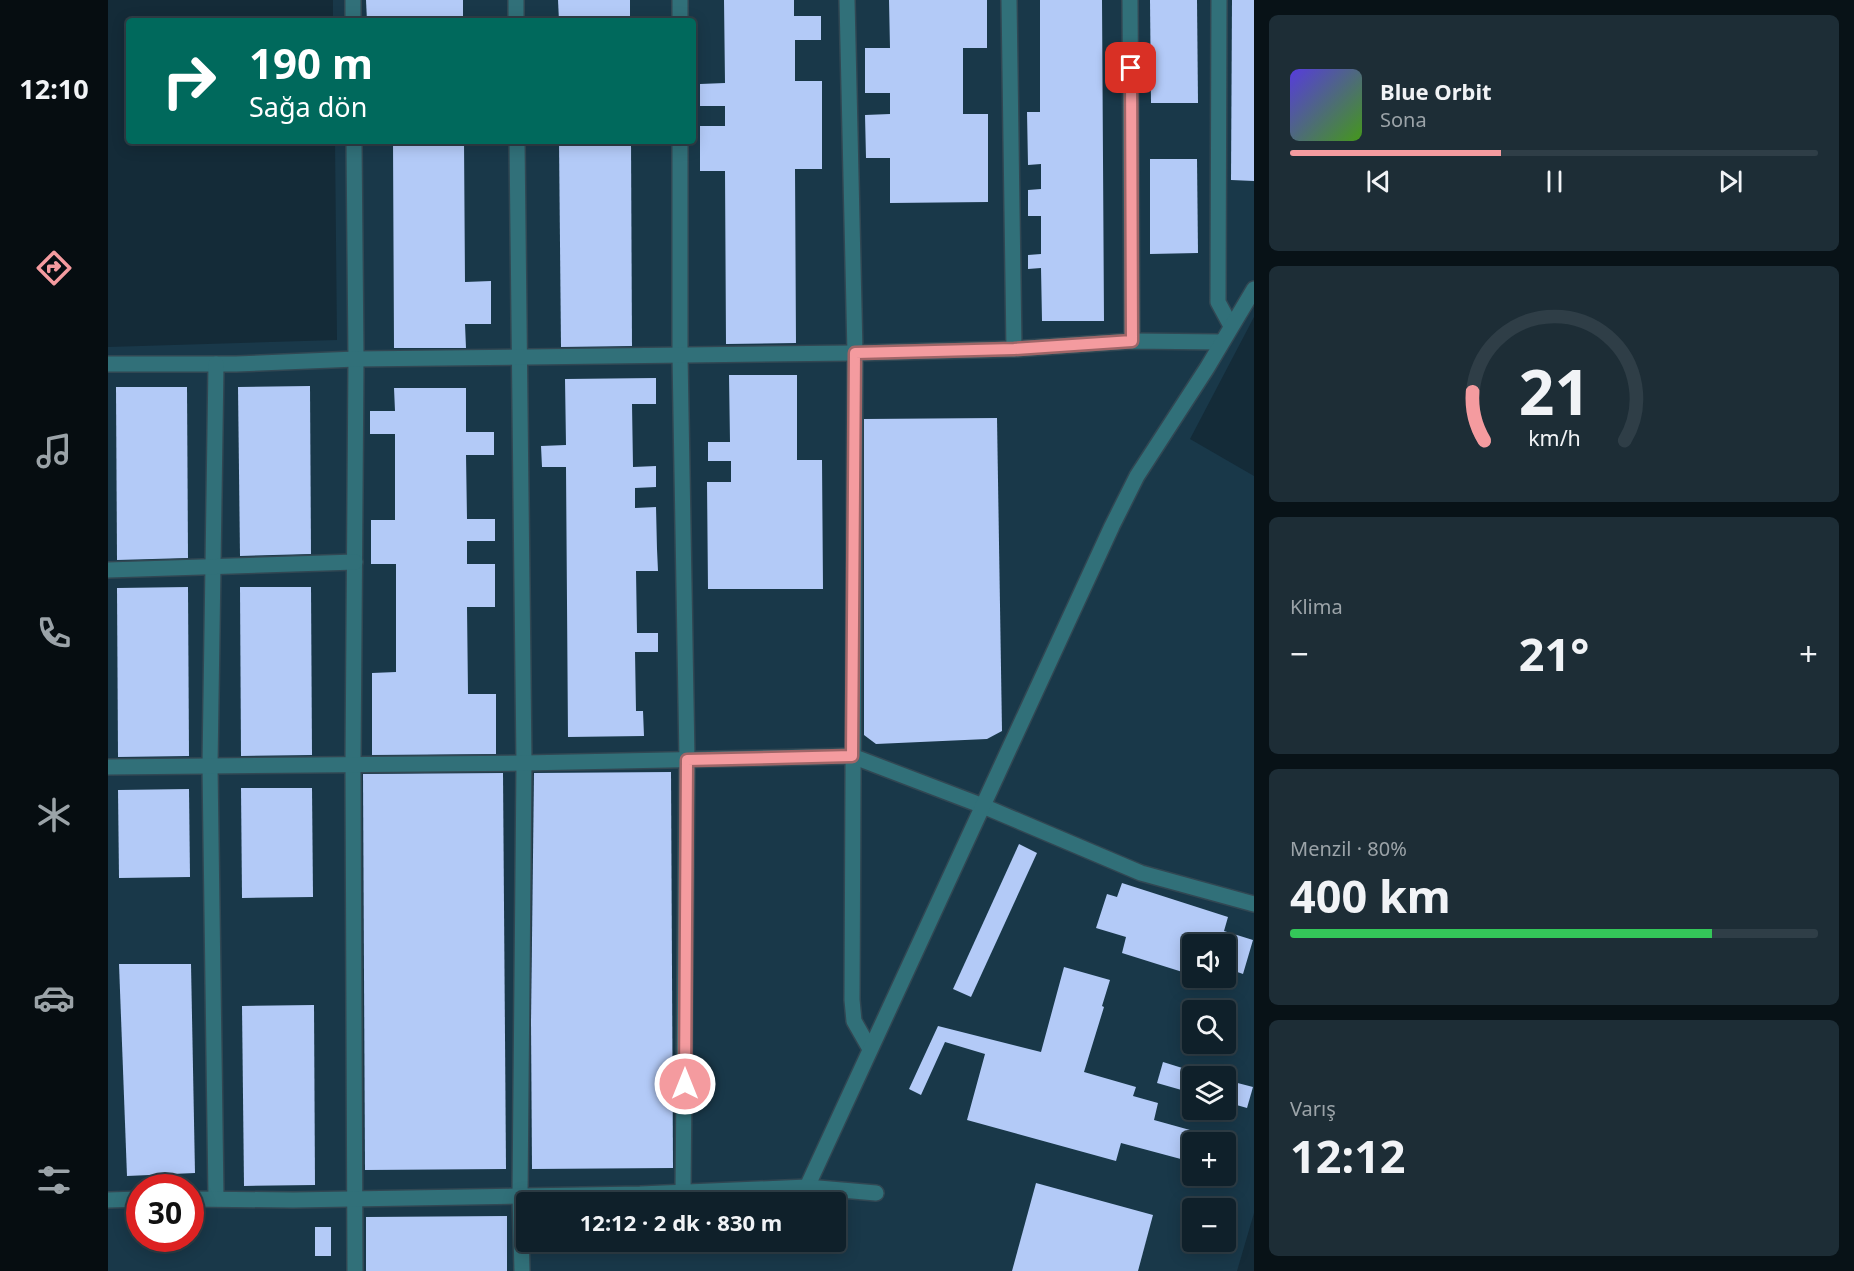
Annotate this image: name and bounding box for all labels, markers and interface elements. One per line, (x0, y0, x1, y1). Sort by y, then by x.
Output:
text: 190 m (249, 34, 373, 91)
icon: right (150, 42, 228, 120)
pin (1105, 42, 1156, 93)
icon: arrive (1114, 51, 1147, 84)
text: 12:10 (19, 70, 89, 107)
text: Blue Orbit (1380, 76, 1492, 106)
text: Sağa dön (249, 88, 367, 125)
text: Sona (1380, 106, 1427, 133)
icon: previous (1362, 165, 1395, 198)
icon: pause (1538, 165, 1571, 198)
icon: next (1714, 165, 1747, 198)
icon: directions (33, 247, 75, 289)
text: 21 (1518, 348, 1590, 433)
text: km/h (1528, 424, 1580, 453)
icon: music (33, 430, 75, 472)
text: Klima (1290, 593, 1343, 620)
icon: phone (33, 612, 75, 654)
text: 21° (1519, 623, 1589, 684)
text: − (1290, 631, 1309, 676)
text: + (1799, 631, 1818, 676)
icon: climate (33, 794, 75, 836)
text: Menzil · 80% (1290, 835, 1407, 862)
text: 400 km (1290, 865, 1451, 926)
map controls (1182, 934, 1236, 1252)
button: sound (1182, 934, 1236, 988)
icon: car (33, 977, 75, 1019)
button: search (1182, 1000, 1236, 1054)
position arrow (653, 1052, 717, 1116)
button: layers (1182, 1066, 1236, 1120)
text: Varış (1290, 1095, 1336, 1122)
text: 12:12 (1290, 1125, 1406, 1186)
button: + (1182, 1132, 1236, 1186)
icon: filters (33, 1159, 75, 1201)
speed limit sign: 30 (126, 1174, 204, 1252)
button: − (1182, 1198, 1236, 1252)
text: 12:12 · 2 dk · 830 m (580, 1207, 782, 1237)

